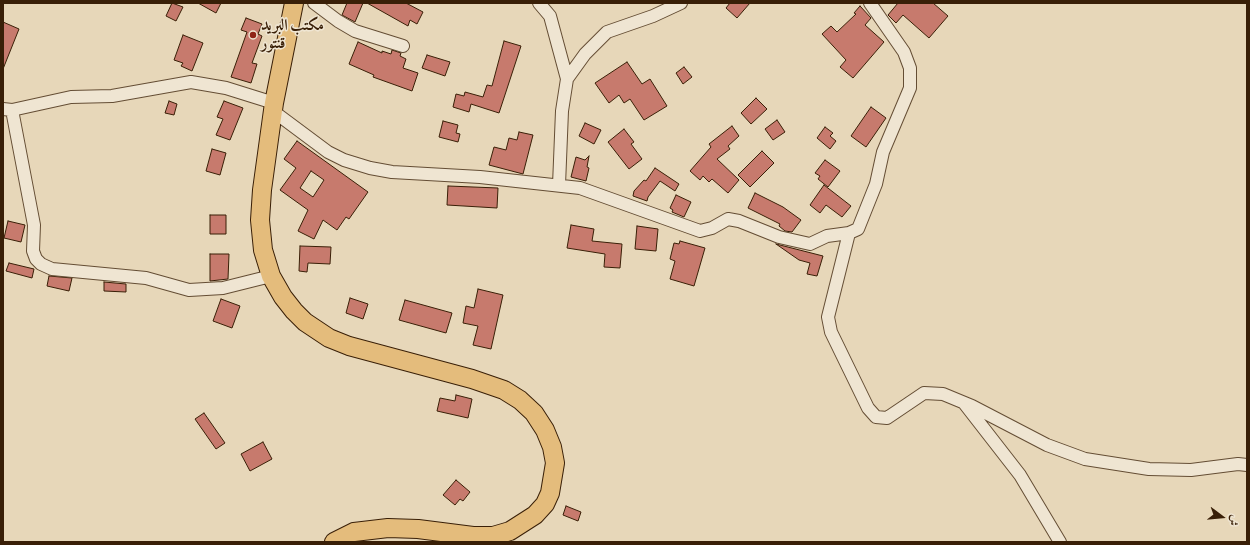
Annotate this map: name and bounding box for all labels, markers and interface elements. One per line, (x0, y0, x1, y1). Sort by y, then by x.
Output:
place label: مكتب البريد قنتور (261, 16, 324, 54)
marker: مكتب البريد قنتور (248, 30, 258, 40)
north arrow (1202, 497, 1242, 537)
text: ش (1225, 513, 1242, 527)

